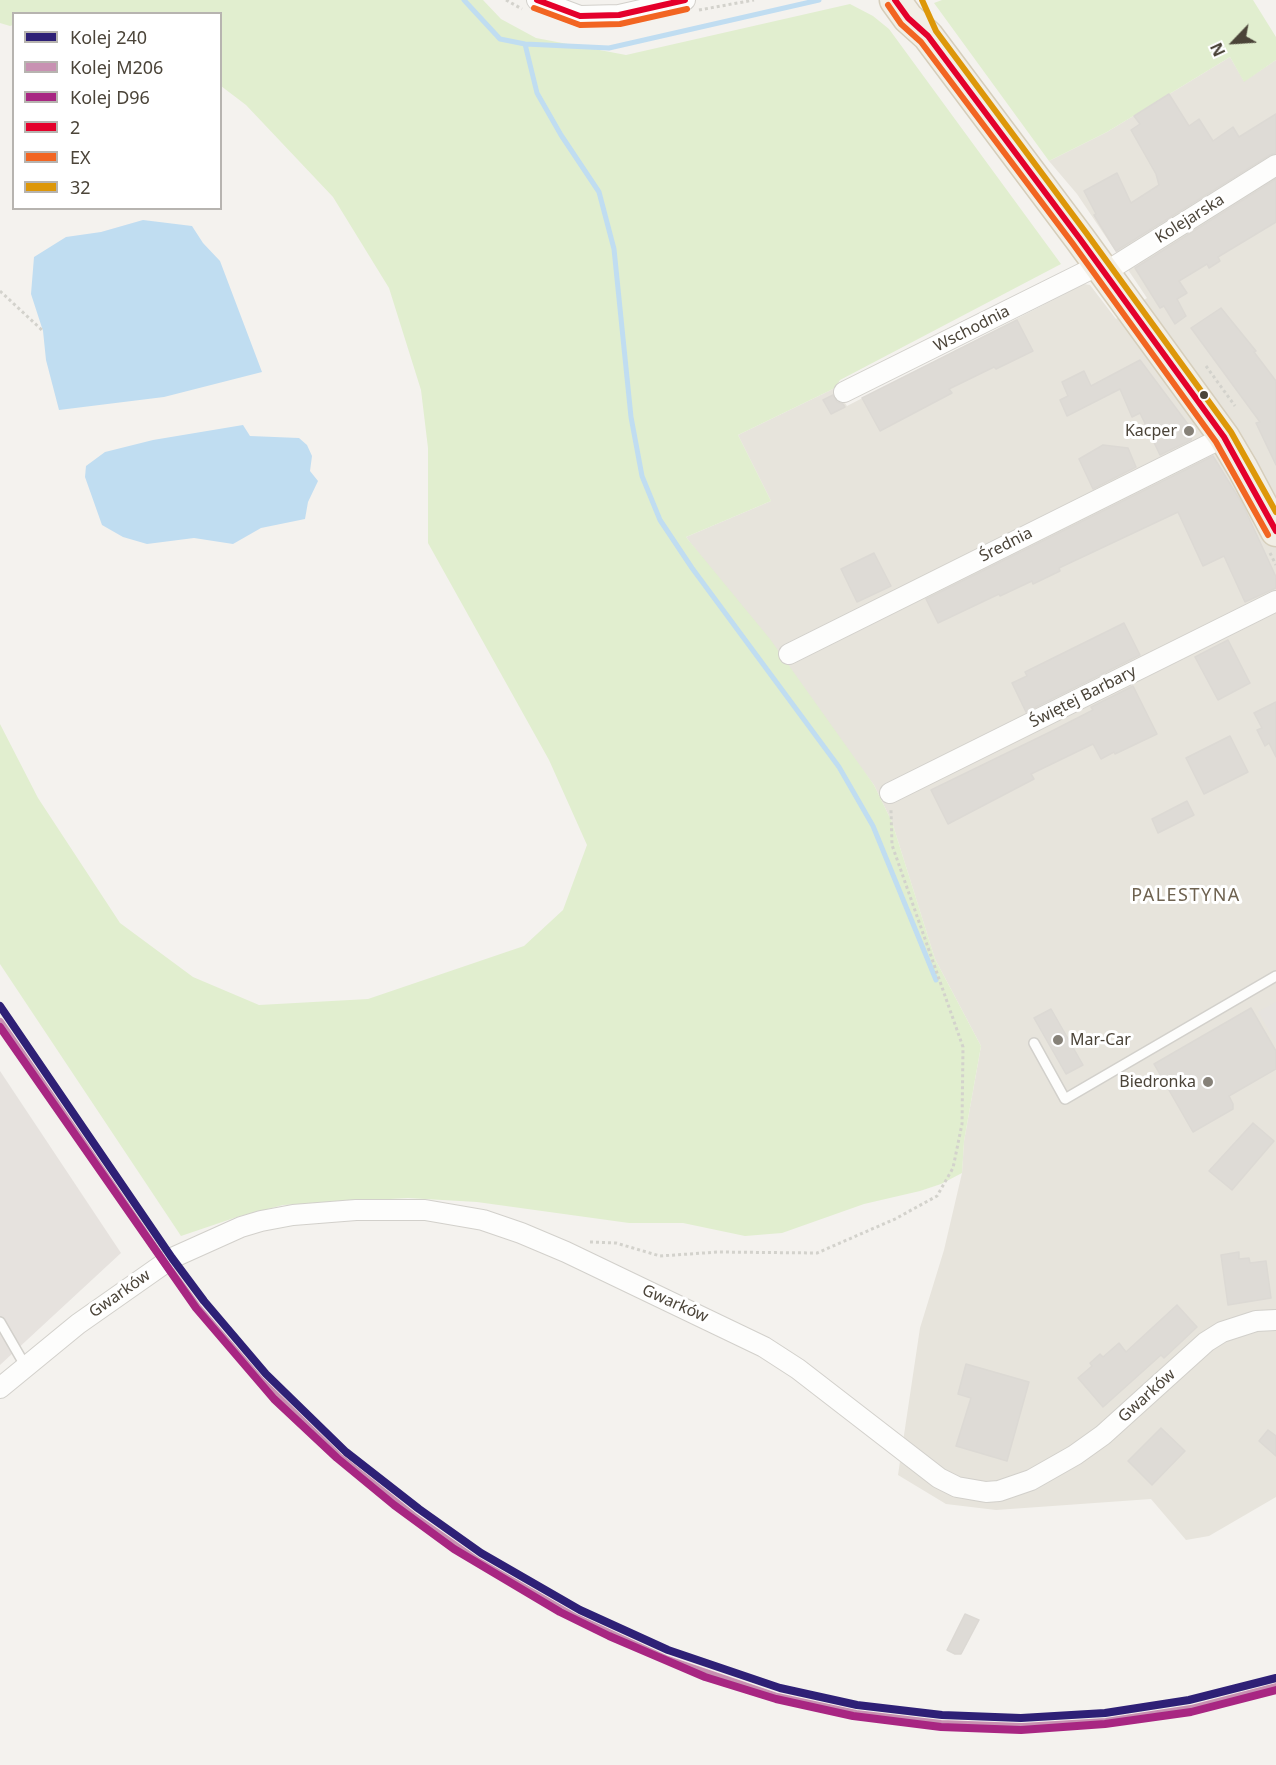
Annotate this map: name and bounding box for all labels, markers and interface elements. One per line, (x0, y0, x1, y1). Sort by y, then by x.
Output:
legend (12, 12, 222, 210)
north arrow (1204, 12, 1264, 72)
text: Kolej 240 (70, 25, 147, 49)
text: N (1205, 39, 1230, 60)
text: Kolej M206 (70, 55, 163, 79)
text: Kolej D96 (70, 85, 150, 109)
text: 2 (70, 115, 80, 139)
text: EX (70, 145, 91, 169)
text: 32 (70, 175, 91, 199)
street label: Kolejarska (1152, 190, 1228, 248)
street label: Wschodnia (931, 302, 1013, 356)
unlabelled marker (1198, 389, 1210, 401)
place label: Kacper (1125, 421, 1177, 441)
marker: Kacper (1182, 424, 1196, 438)
street label: Średnia (976, 524, 1036, 566)
street label: Świętej Barbary (1026, 662, 1140, 732)
district label: PALESTYNA (1131, 885, 1241, 907)
place label: Mar-Car (1070, 1030, 1131, 1050)
marker: Mar-Car (1051, 1033, 1065, 1047)
place label: Biedronka (1119, 1072, 1196, 1092)
marker: Biedronka (1201, 1075, 1215, 1089)
street label: Gwarków (86, 1266, 154, 1322)
street label: Gwarków (639, 1281, 711, 1327)
street label: Gwarków (1114, 1365, 1180, 1427)

